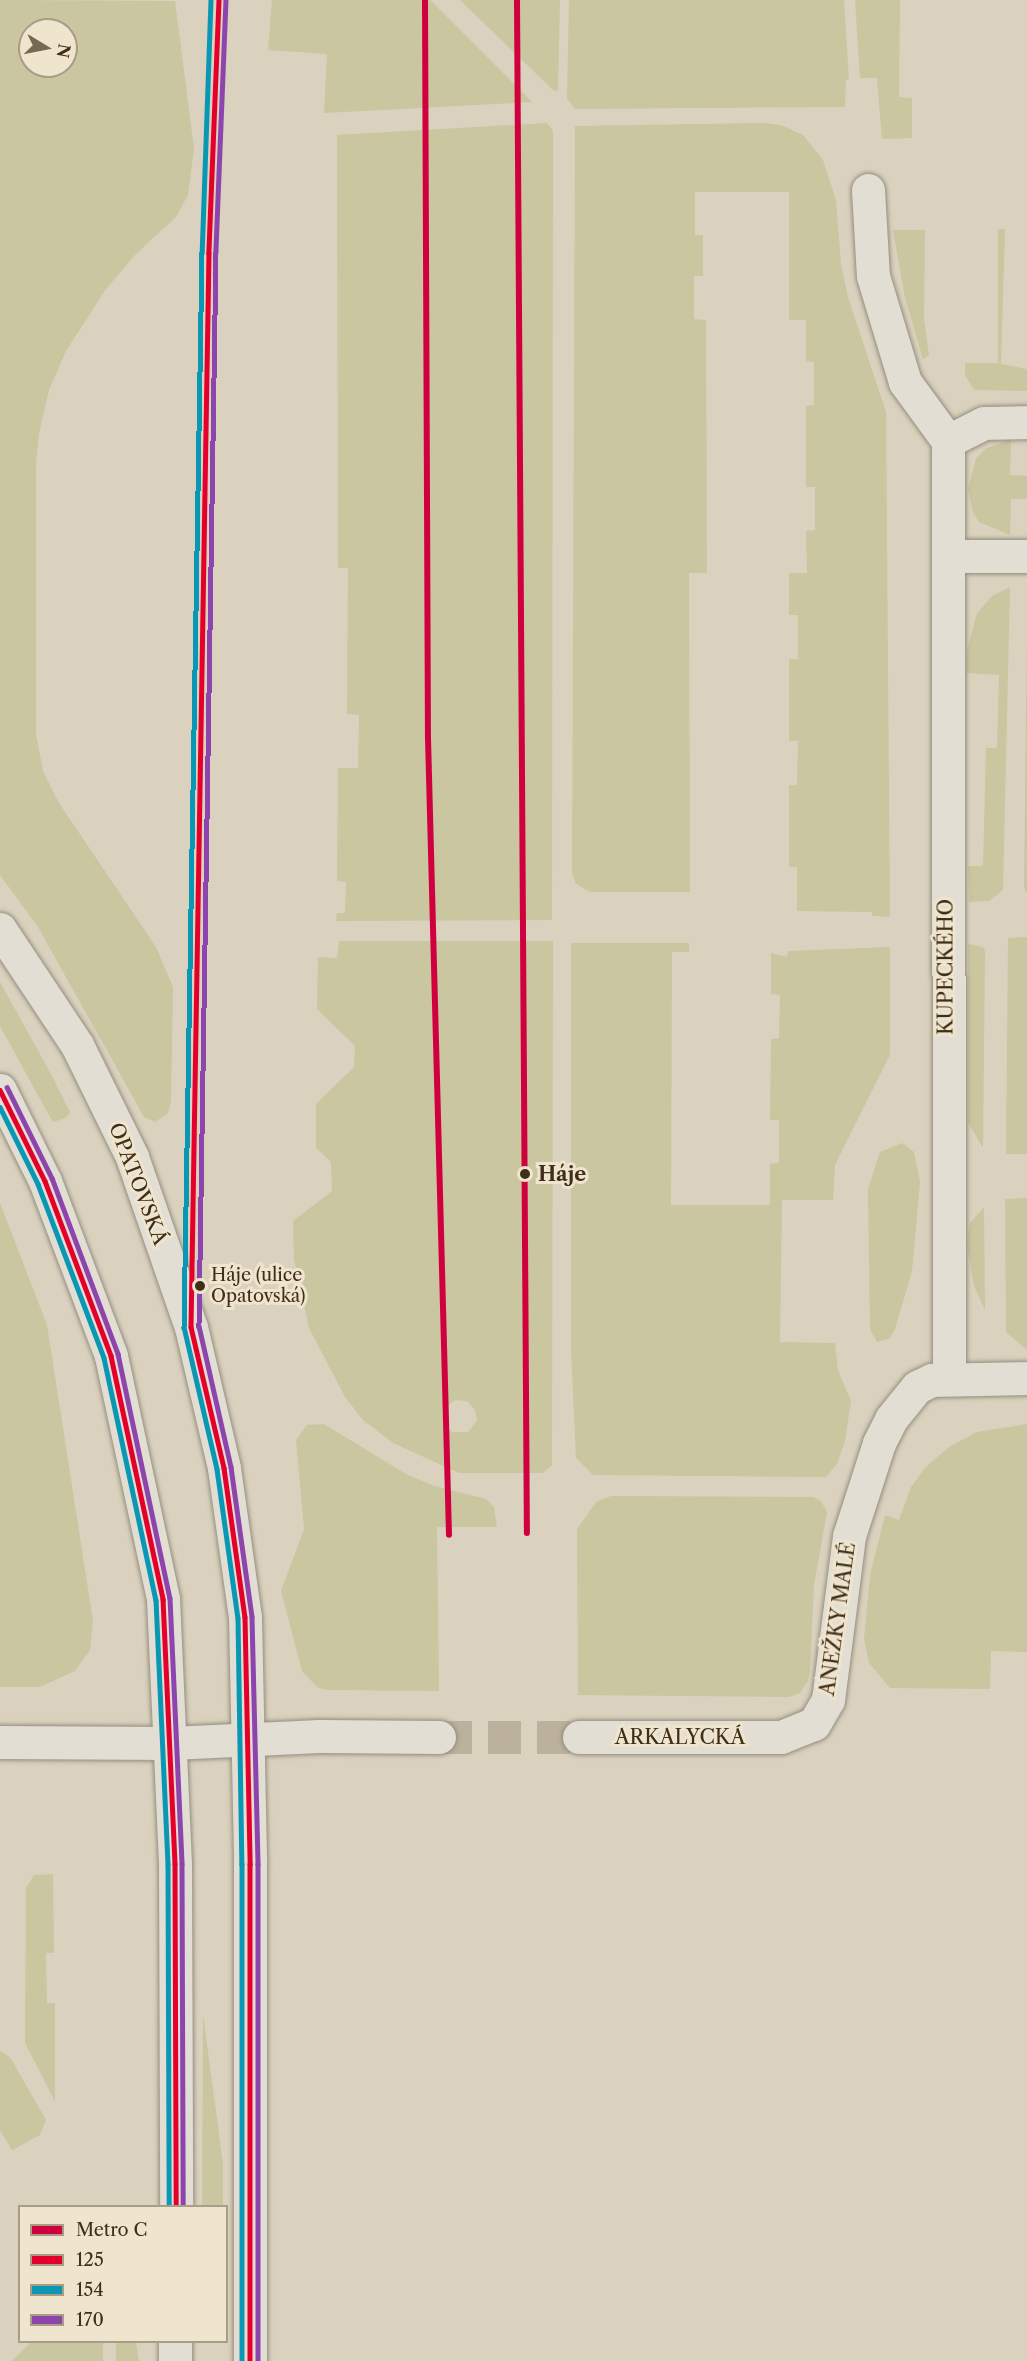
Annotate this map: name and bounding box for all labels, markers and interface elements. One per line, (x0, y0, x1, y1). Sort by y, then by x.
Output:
north arrow (18, 18, 78, 78)
text: N (53, 42, 75, 59)
street label: KUPECKÉHO (934, 899, 958, 1035)
street label: OPATOVSKÁ (104, 1119, 172, 1249)
place label: Háje (538, 1162, 586, 1186)
marker: Háje (516, 1165, 534, 1183)
place label: Háje (ulice Opatovská) (211, 1265, 305, 1308)
marker: Háje (ulice Opatovská) (194, 1280, 206, 1292)
street label: ANEŽKY MALÉ (815, 1540, 861, 1698)
street label: ARKALYCKÁ (615, 1725, 745, 1749)
legend (18, 2205, 228, 2343)
text: Metro C (76, 2219, 147, 2241)
text: 125 (76, 2249, 104, 2271)
text: 154 (76, 2279, 104, 2301)
text: 170 (76, 2309, 104, 2331)

